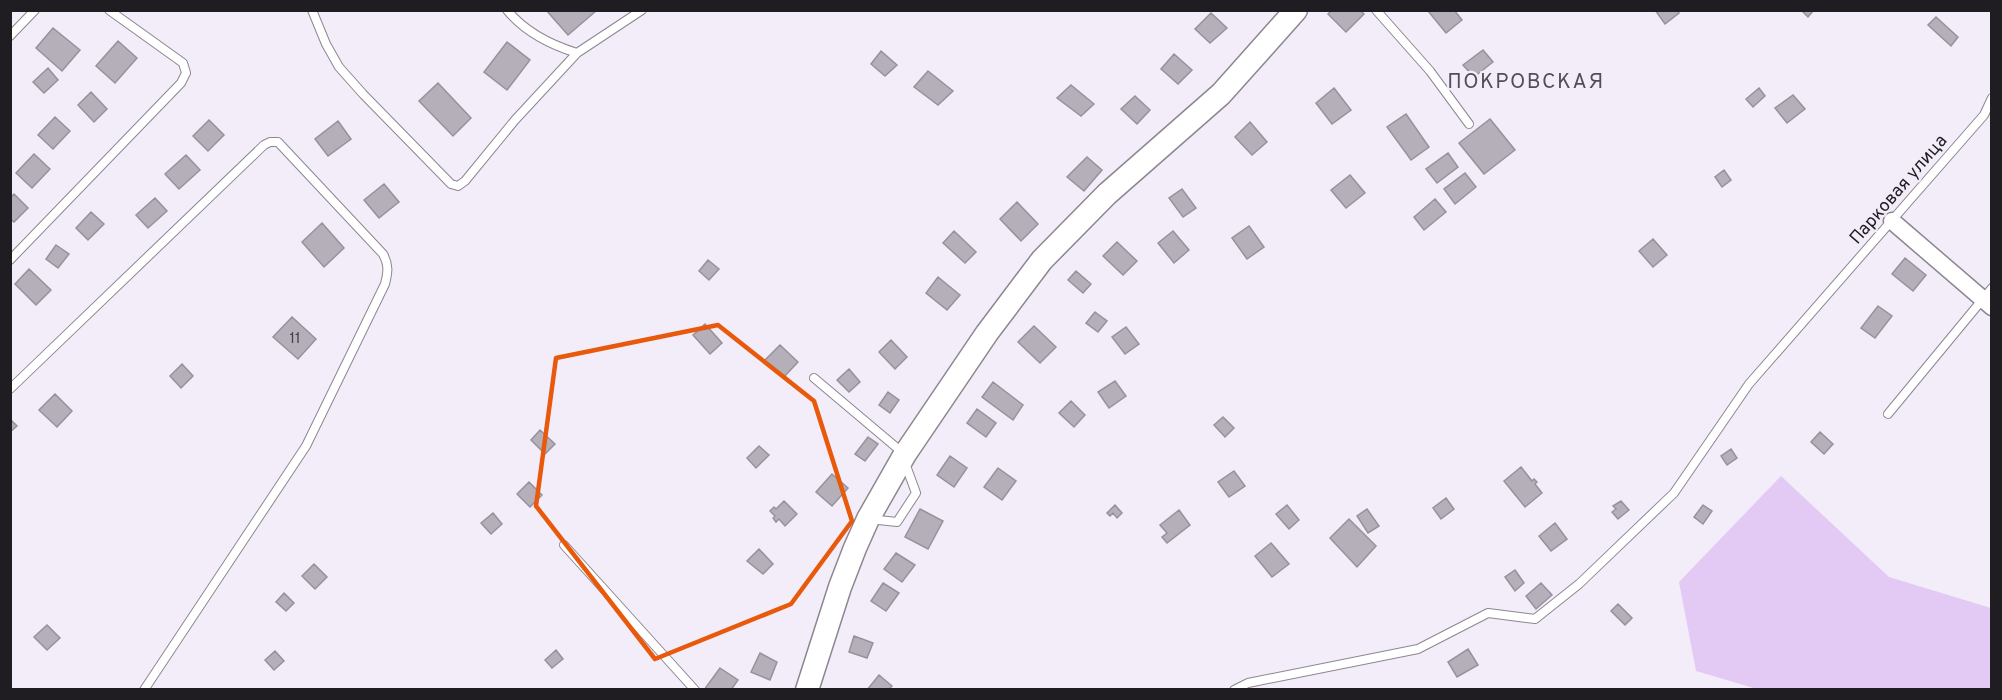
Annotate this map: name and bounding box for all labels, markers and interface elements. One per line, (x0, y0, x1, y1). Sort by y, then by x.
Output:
district label: ПОКРОВСКАЯ (1447, 69, 1605, 96)
street label: Парковая улица (1845, 130, 1953, 250)
house number: 11 (289, 330, 301, 349)

